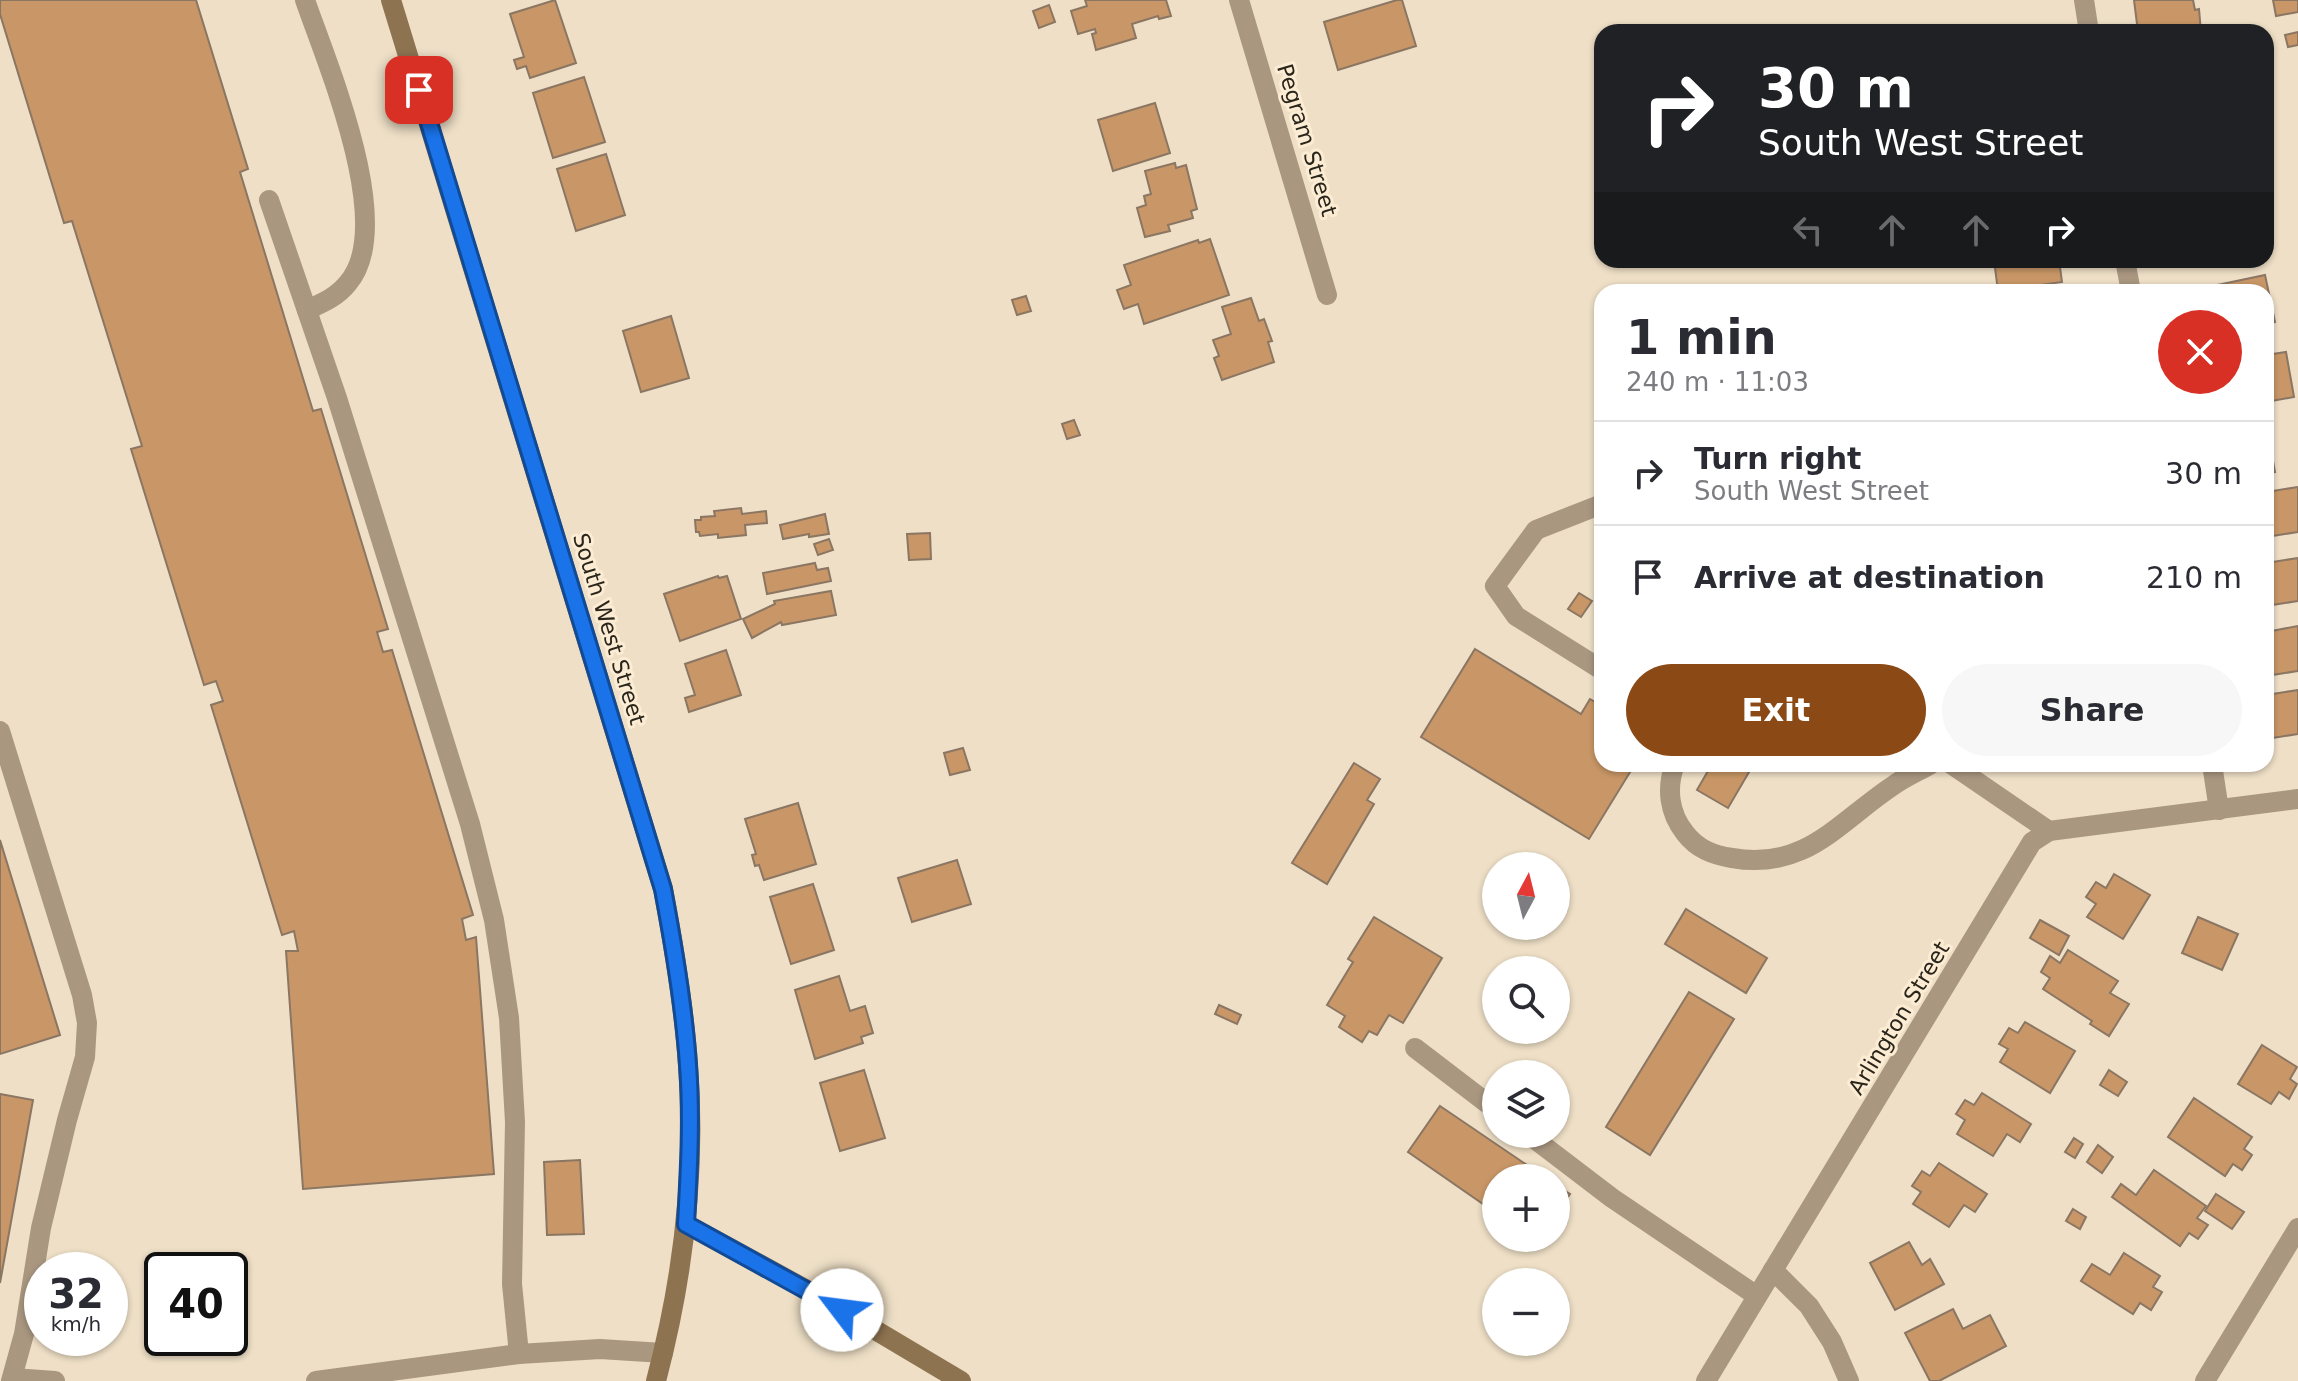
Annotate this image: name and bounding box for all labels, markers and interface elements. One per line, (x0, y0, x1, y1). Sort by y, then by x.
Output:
text: 30 m (1758, 55, 1914, 120)
pin (385, 56, 453, 124)
icon: right (1626, 56, 1730, 160)
street label: Pegram Street (1272, 61, 1342, 219)
icon: arrive (397, 68, 441, 112)
text: South West Street (1758, 122, 2083, 163)
icon: left (1786, 208, 1830, 252)
icon: ahead (1870, 208, 1914, 252)
icon: ahead (1954, 208, 1998, 252)
icon: right (2038, 208, 2082, 252)
text: 1 min (1626, 309, 1777, 365)
button: close (2158, 310, 2242, 394)
text: 240 m · 11:03 (1626, 367, 1809, 397)
text: Turn right (1694, 441, 1861, 476)
icon: right (1626, 451, 1670, 495)
text: 30 m (2165, 456, 2242, 491)
text: South West Street (1694, 476, 1929, 506)
street label: South West Street (568, 530, 650, 728)
icon: arrive (1626, 555, 1670, 599)
text: Arrive at destination (1694, 560, 2045, 595)
text: 210 m (2146, 560, 2242, 595)
button: Exit (1626, 664, 1926, 756)
button: Share (1942, 664, 2242, 756)
north arrow (1482, 852, 1570, 940)
map controls (1482, 852, 1570, 1356)
street label: Arlington Street (1843, 937, 1955, 1099)
button: search (1482, 956, 1570, 1044)
button: layers (1482, 1060, 1570, 1148)
button: + (1482, 1164, 1570, 1252)
speed limit sign: 40 (144, 1252, 248, 1356)
position arrow (800, 1268, 884, 1352)
button: − (1482, 1268, 1570, 1356)
text: 32 (48, 1271, 104, 1317)
text: km/h (51, 1312, 101, 1336)

